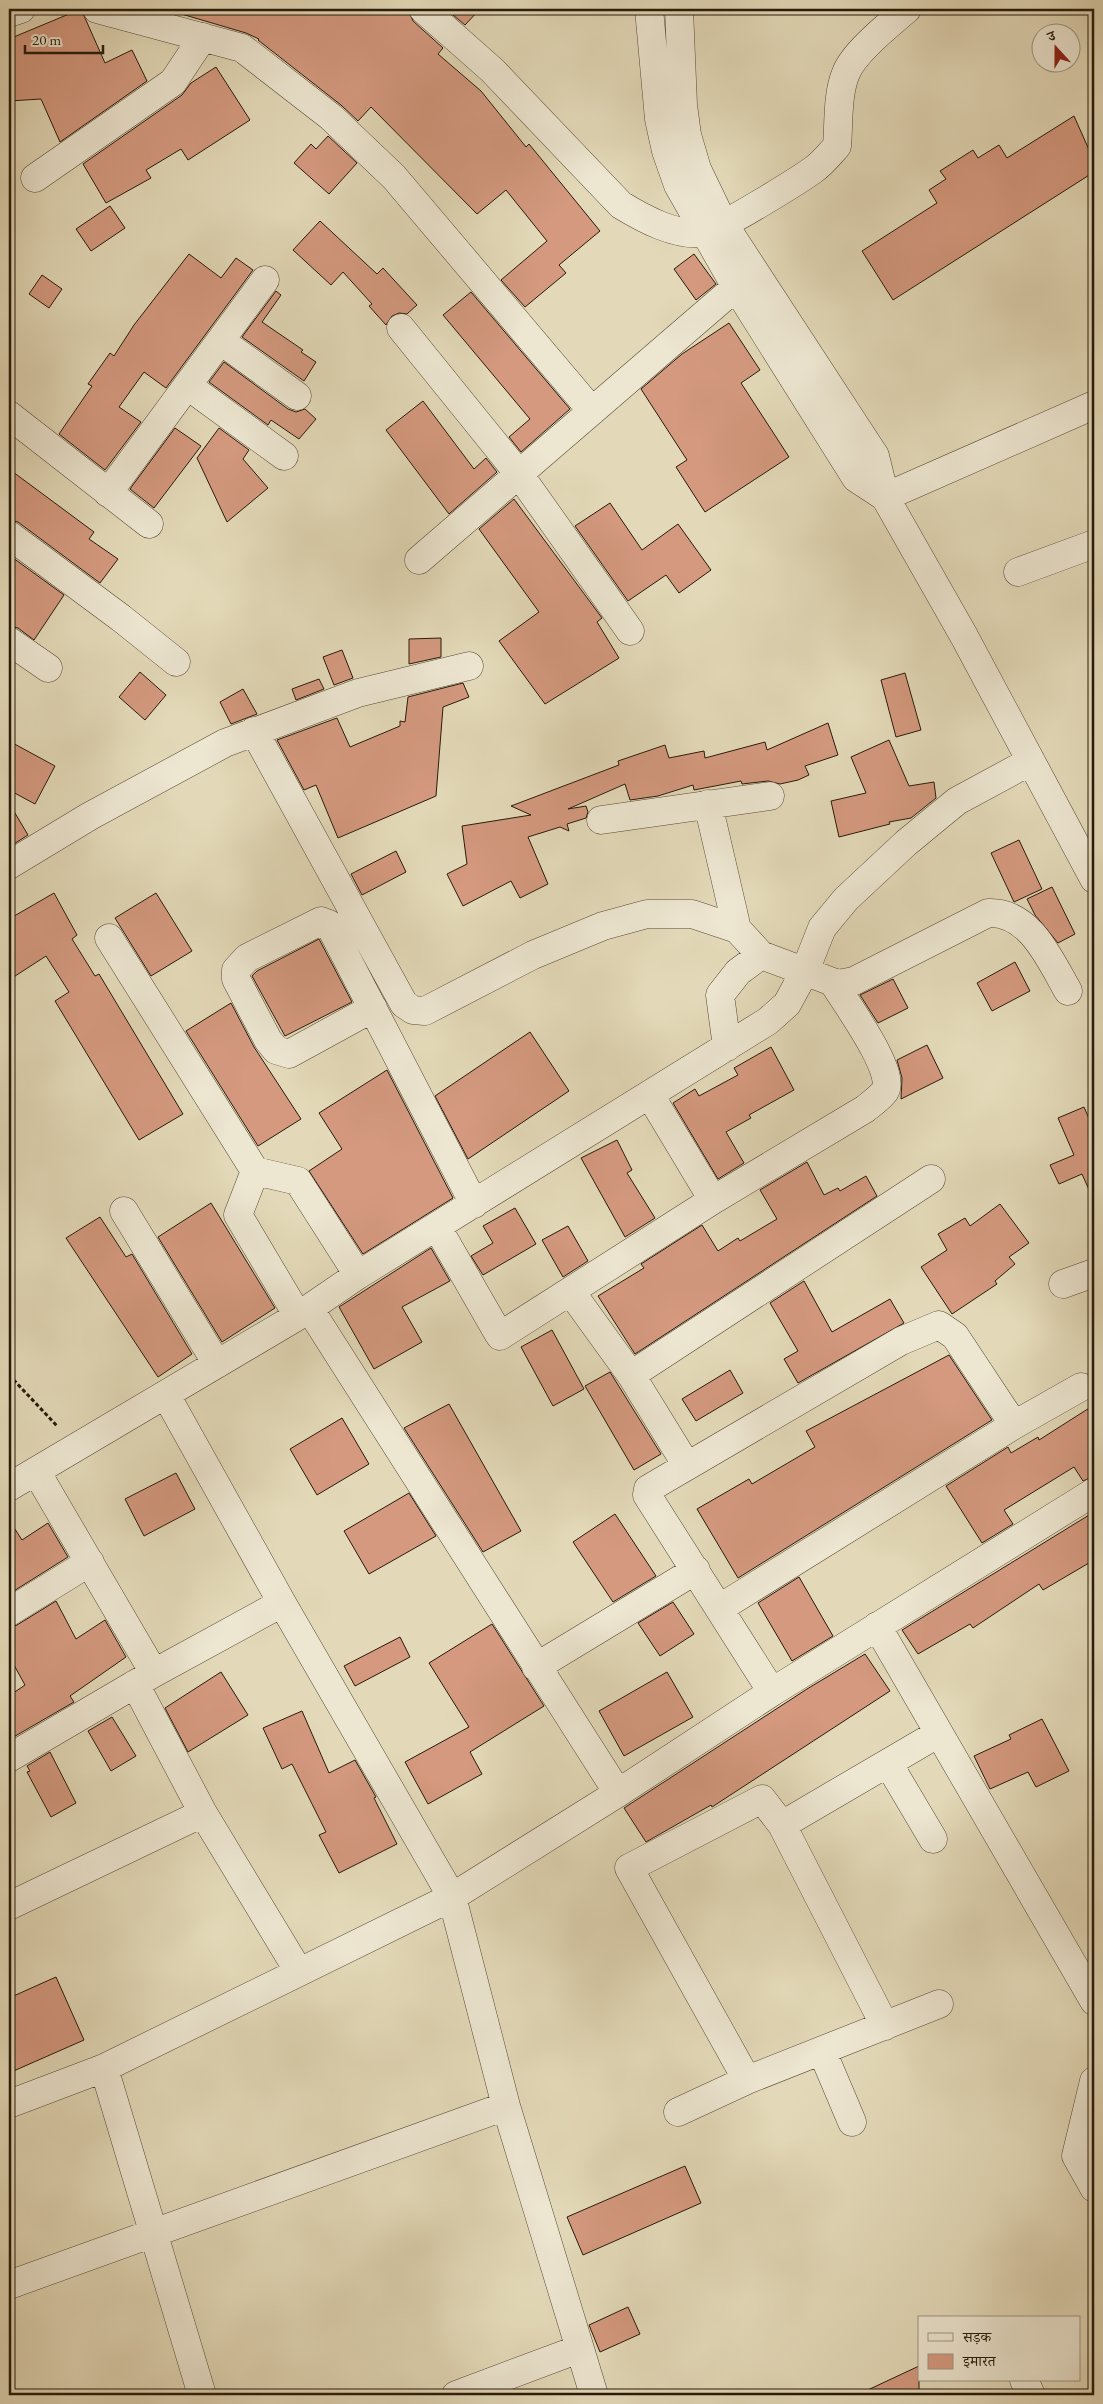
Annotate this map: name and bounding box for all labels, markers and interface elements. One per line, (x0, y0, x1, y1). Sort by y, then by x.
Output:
scale bar (25, 22, 102, 54)
north arrow (1030, 22, 1080, 72)
text: उ (1044, 26, 1059, 46)
text: 20 m (32, 30, 61, 49)
legend (918, 2316, 1080, 2382)
text: सड़क (962, 2327, 992, 2346)
text: इमारत (962, 2351, 997, 2370)

